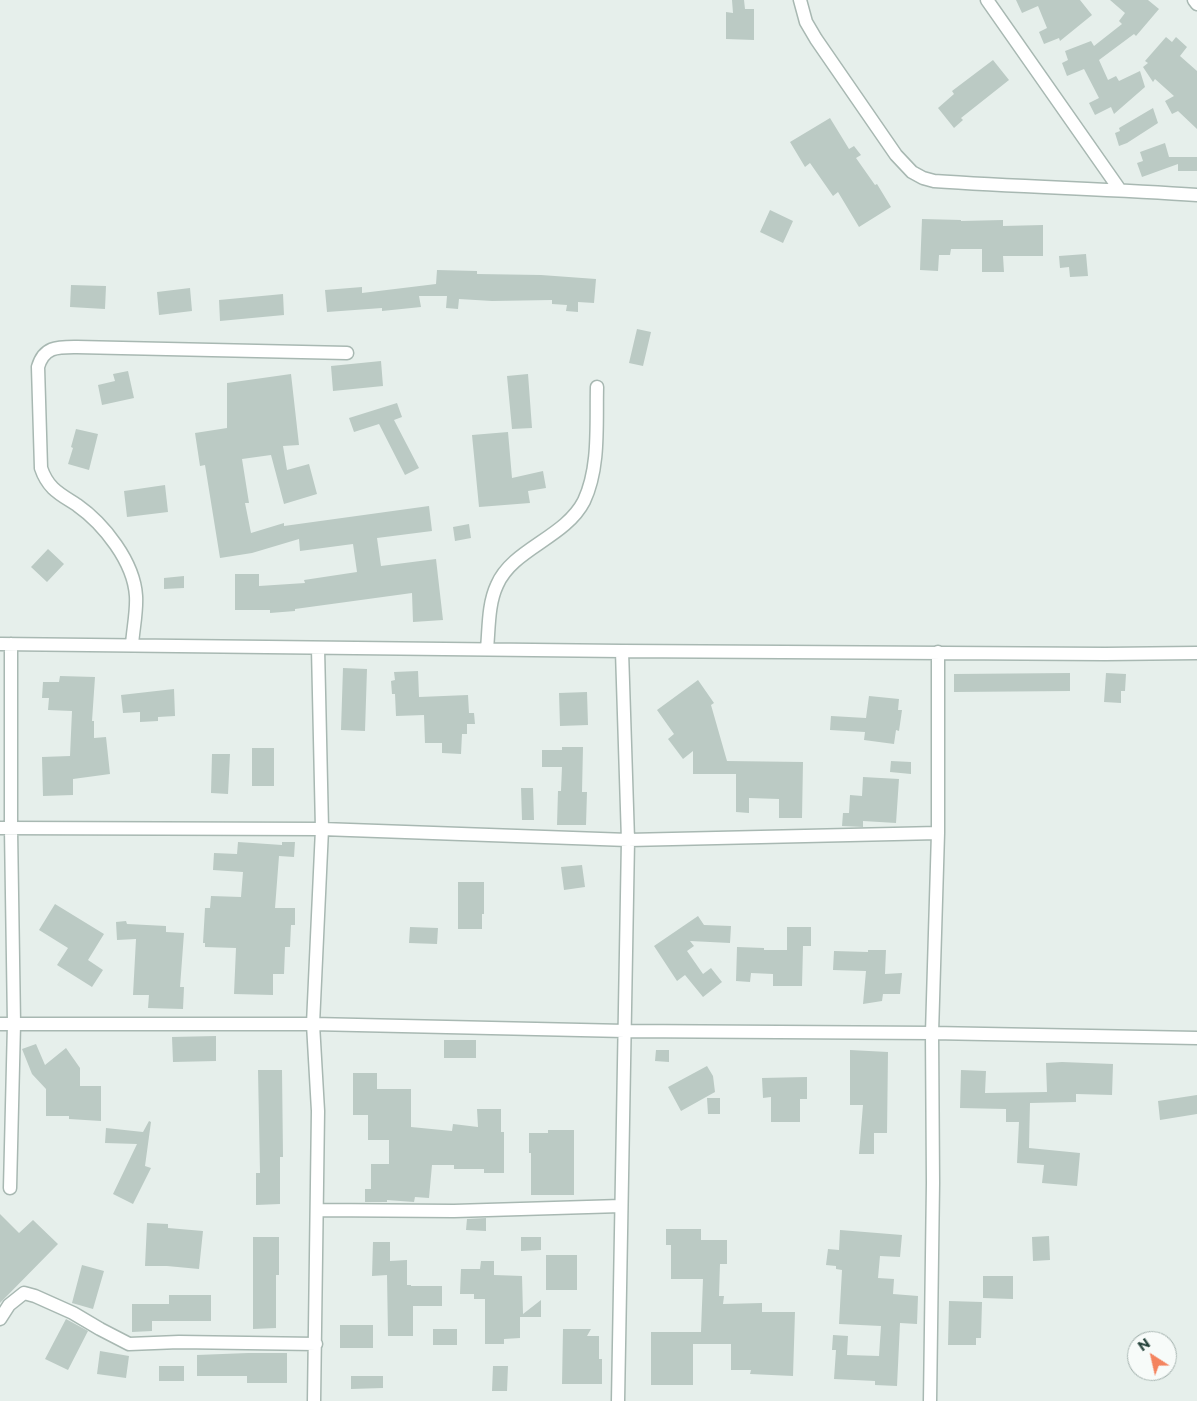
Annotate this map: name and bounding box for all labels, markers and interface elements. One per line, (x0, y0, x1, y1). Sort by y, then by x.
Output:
north arrow (1127, 1331, 1177, 1381)
text: N (1134, 1334, 1154, 1355)

